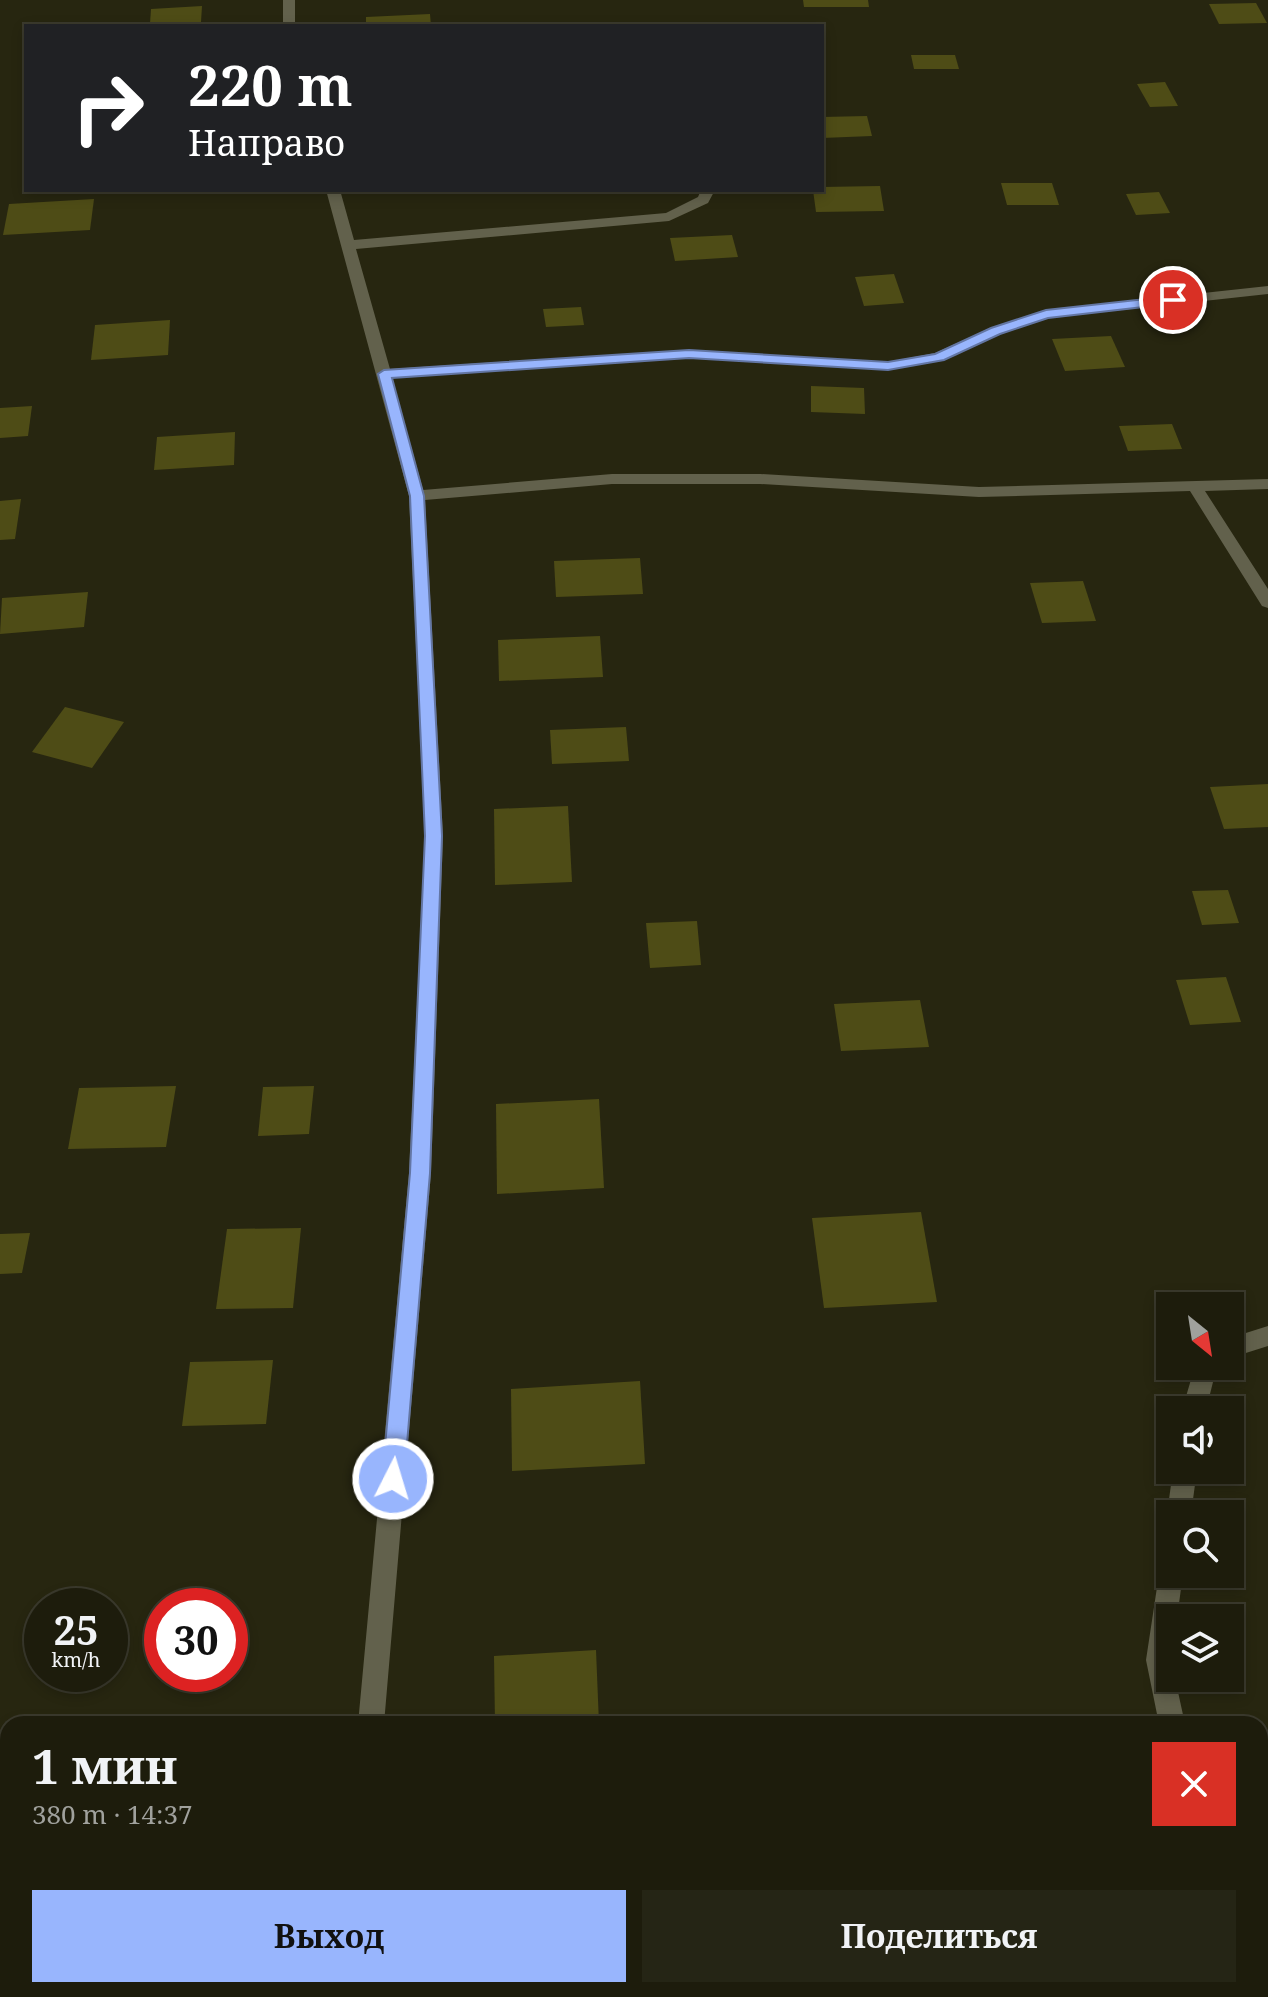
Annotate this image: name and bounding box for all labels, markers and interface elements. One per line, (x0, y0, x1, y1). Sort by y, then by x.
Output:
text: 220 m (188, 46, 353, 122)
icon: right (56, 56, 160, 160)
text: Направо (188, 118, 345, 167)
pin (1139, 266, 1207, 334)
icon: arrive (1151, 278, 1195, 322)
north arrow (1156, 1292, 1244, 1380)
map controls (1156, 1292, 1244, 1692)
button: sound (1156, 1396, 1244, 1484)
position arrow (351, 1437, 435, 1521)
button: search (1156, 1500, 1244, 1588)
speed limit sign: 30 (144, 1588, 248, 1692)
text: 25 (53, 1602, 99, 1657)
button: layers (1156, 1604, 1244, 1692)
text: km/h (51, 1646, 101, 1673)
text: 1 мин (32, 1733, 177, 1798)
button: close (1152, 1742, 1236, 1826)
text: 380 m · 14:37 (32, 1796, 193, 1832)
button: Выход (32, 1890, 626, 1982)
button: Поделиться (642, 1890, 1236, 1982)

